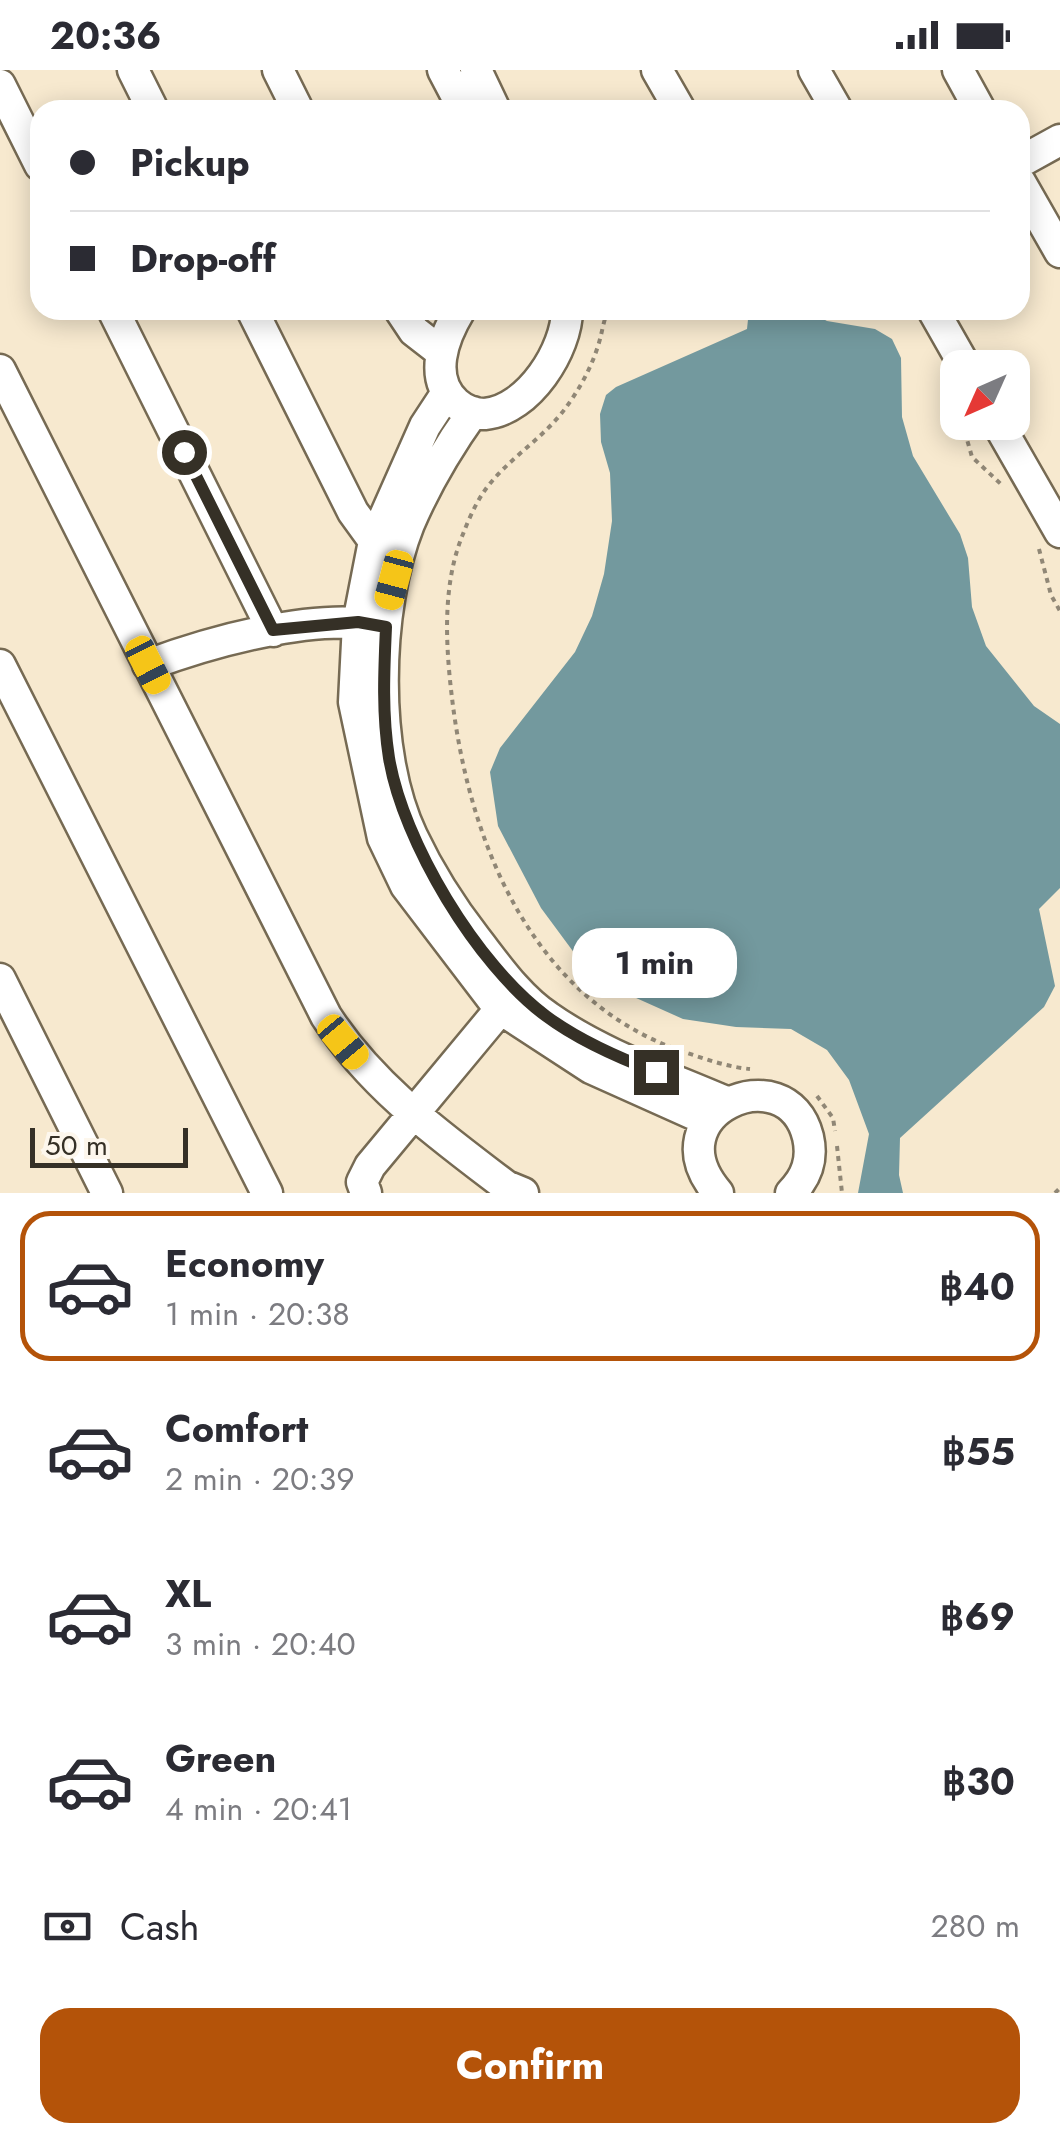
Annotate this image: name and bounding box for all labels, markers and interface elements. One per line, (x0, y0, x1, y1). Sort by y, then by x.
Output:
text: 20:36 (50, 8, 161, 63)
text: Pickup (130, 135, 250, 190)
text: Drop-off (130, 231, 276, 286)
north arrow (940, 350, 1030, 440)
map controls (940, 350, 1030, 440)
route start (162, 430, 207, 475)
car (372, 547, 416, 613)
car (121, 631, 175, 699)
callout: 1 min (574, 927, 738, 997)
text: 1 min (615, 940, 694, 986)
car (312, 1009, 374, 1075)
route end (634, 1050, 679, 1095)
scale bar (30, 1123, 188, 1168)
text: 50 m (45, 1125, 108, 1166)
text: Economy (165, 1236, 324, 1291)
icon: car (45, 1241, 135, 1331)
text: ฿40 (939, 1259, 1015, 1314)
text: 1 min · 20:38 (165, 1291, 350, 1337)
text: Comfort (165, 1401, 308, 1456)
icon: car (45, 1406, 135, 1496)
text: ฿55 (942, 1424, 1015, 1479)
text: 2 min · 20:39 (165, 1456, 355, 1502)
text: XL (165, 1566, 211, 1621)
icon: car (45, 1571, 135, 1661)
text: ฿69 (940, 1589, 1015, 1644)
text: 3 min · 20:40 (165, 1621, 356, 1667)
text: Green (165, 1731, 276, 1786)
icon: car (45, 1736, 135, 1826)
text: ฿30 (942, 1754, 1015, 1809)
text: 4 min · 20:41 (165, 1786, 352, 1832)
icon: cash (40, 1899, 95, 1954)
text: Cash (120, 1899, 200, 1954)
text: 280 m (931, 1903, 1020, 1949)
button: Confirm (40, 2008, 1020, 2123)

